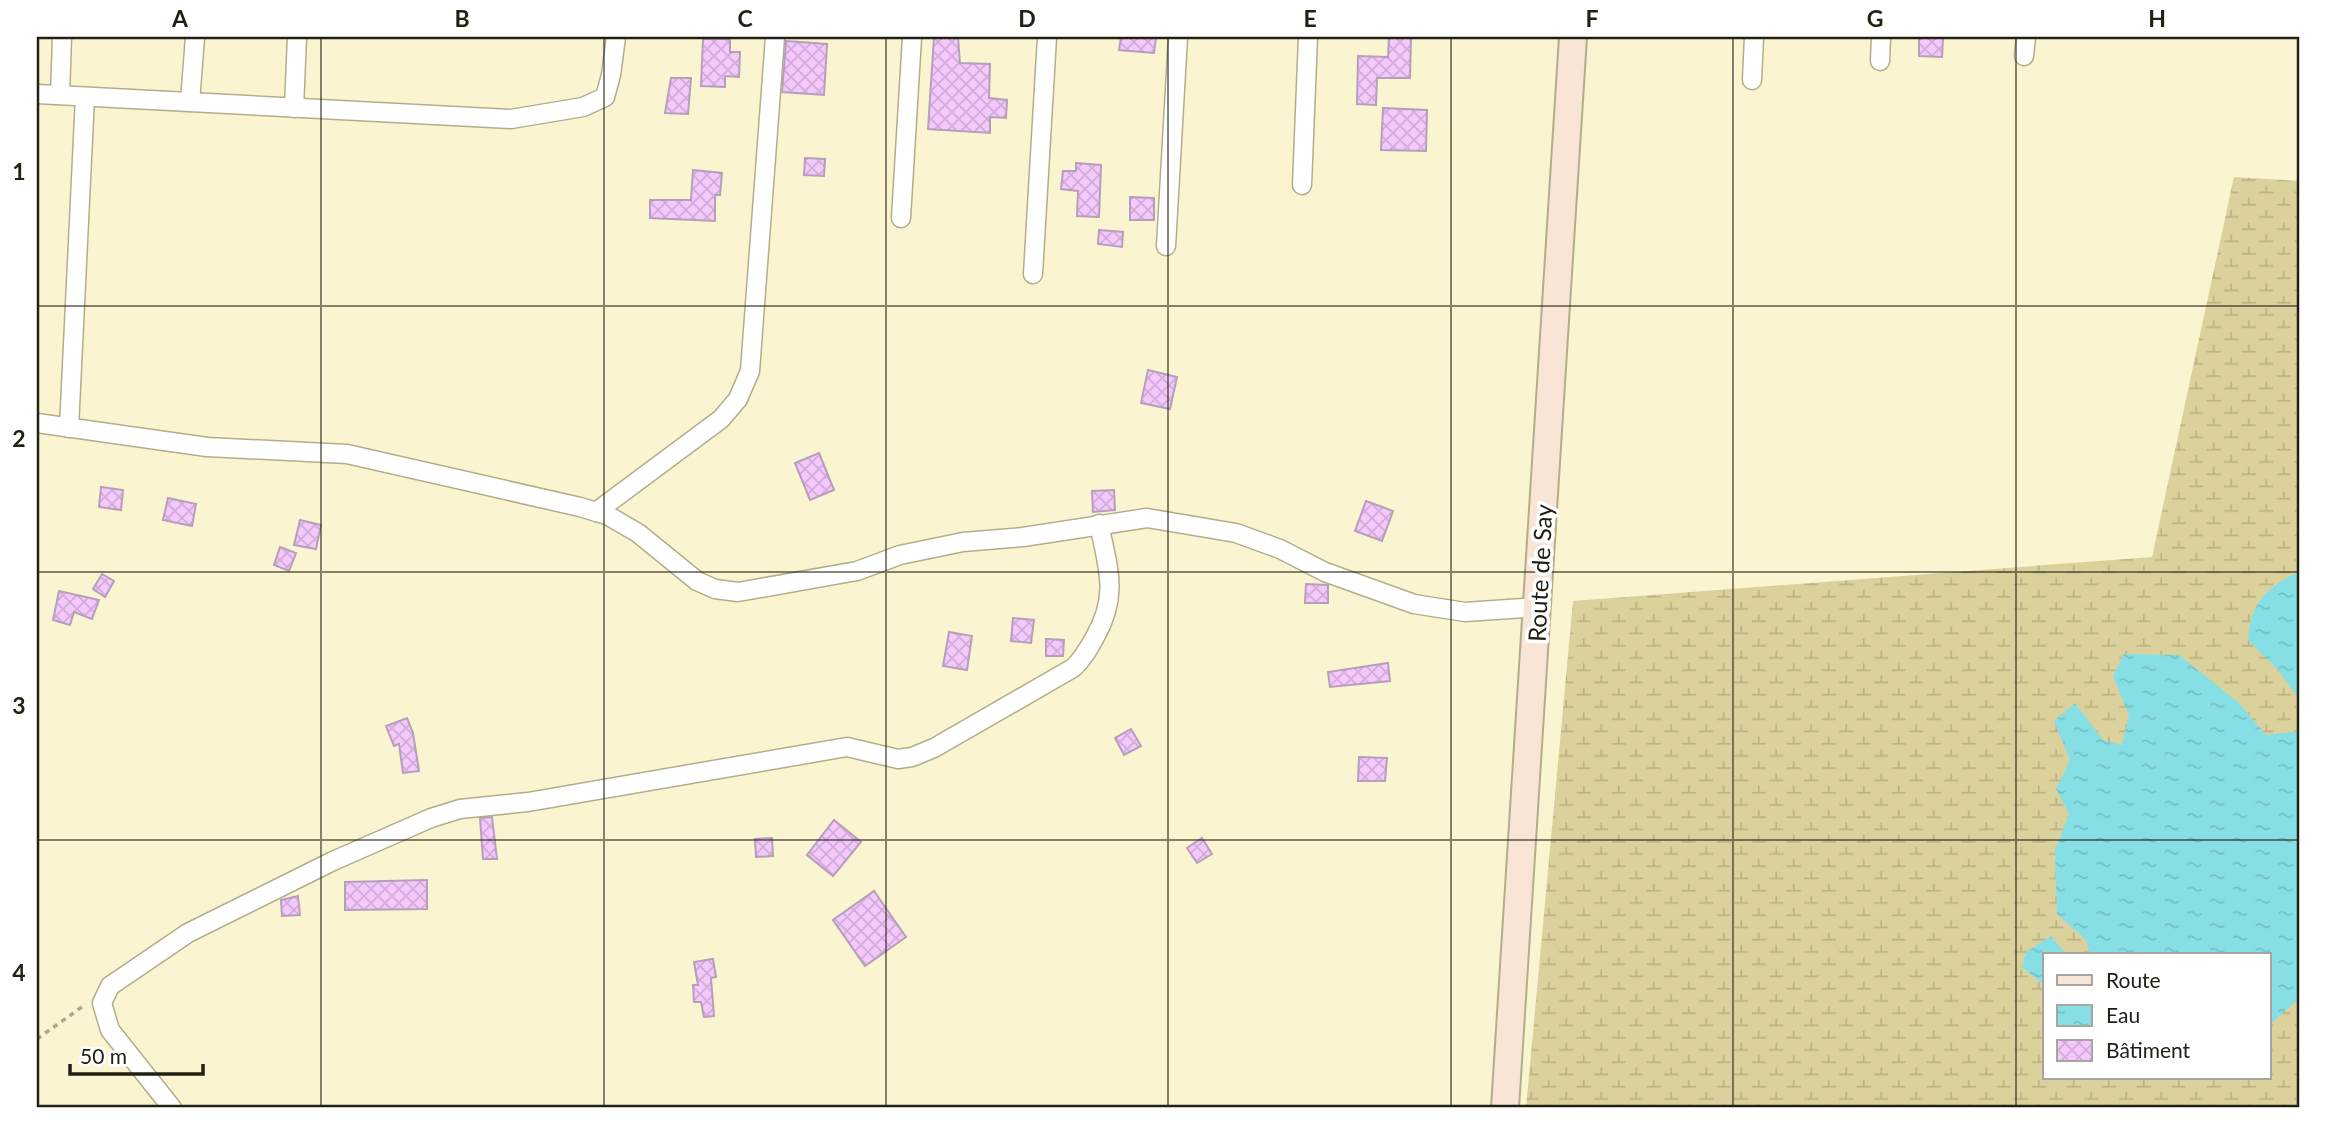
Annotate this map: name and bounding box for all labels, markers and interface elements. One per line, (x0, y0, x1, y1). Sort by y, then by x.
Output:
text: A (171, 4, 189, 32)
text: B (454, 4, 470, 32)
text: C (737, 4, 753, 32)
text: D (1018, 4, 1036, 32)
text: E (1303, 4, 1317, 32)
text: F (1585, 4, 1599, 32)
text: G (1867, 4, 1883, 32)
text: H (2148, 4, 2166, 32)
text: 1 (12, 157, 26, 185)
text: 2 (12, 424, 26, 452)
street label: Route de Say (1521, 503, 1558, 642)
text: 3 (12, 691, 26, 719)
legend (2043, 953, 2270, 1078)
text: 4 (12, 958, 26, 986)
text: Route (2106, 967, 2161, 992)
text: Eau (2106, 1002, 2140, 1027)
scale bar (70, 1033, 203, 1077)
text: Bâtiment (2106, 1037, 2191, 1062)
text: 50 m (80, 1043, 127, 1068)

